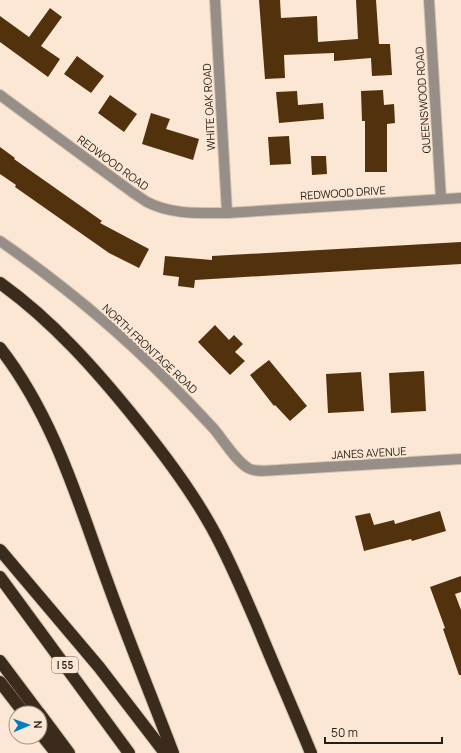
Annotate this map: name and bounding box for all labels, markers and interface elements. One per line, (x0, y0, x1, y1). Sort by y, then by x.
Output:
street label: QUEENSWOOD ROAD (411, 46, 434, 154)
street label: WHITE OAK ROAD (199, 63, 218, 151)
street label: REDWOOD ROAD (75, 132, 152, 194)
street label: REDWOOD DRIVE (300, 182, 386, 203)
street label: NORTH FRONTAGE ROAD (100, 301, 201, 397)
street label: JANES AVENUE (331, 443, 407, 462)
road number: I 55 (52, 657, 78, 673)
north arrow (8, 705, 48, 745)
scale bar (325, 719, 442, 745)
text: N (31, 720, 46, 729)
text: 50 m (331, 724, 358, 741)

